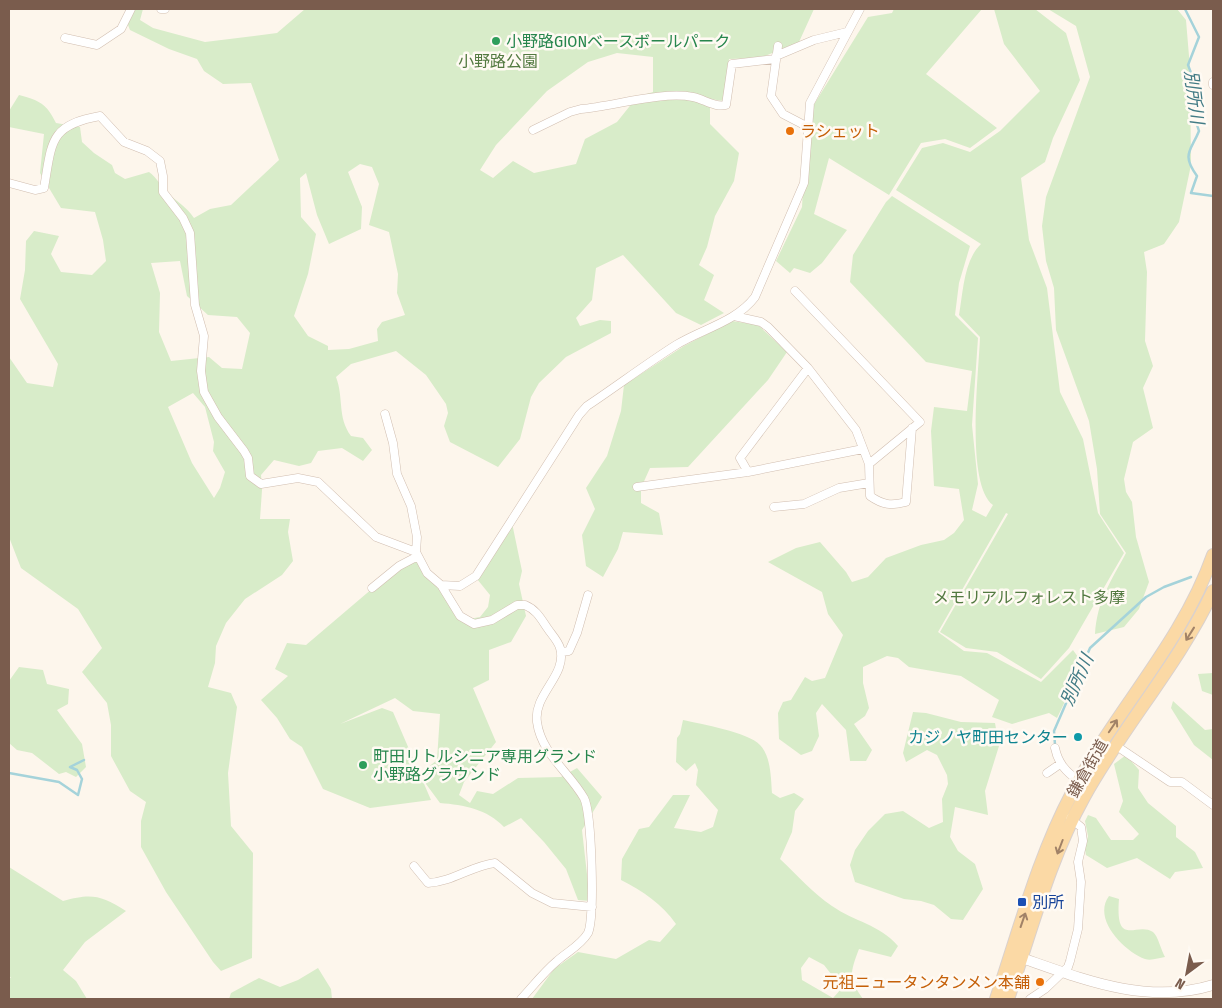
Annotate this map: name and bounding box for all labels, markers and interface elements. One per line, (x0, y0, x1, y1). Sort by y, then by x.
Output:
place label: 小野路GIONベースボールパーク (506, 32, 730, 51)
marker: 小野路GIONベースボールパーク (490, 35, 502, 47)
park label: 小野路公園 (458, 52, 538, 71)
water label: 別所川 (1180, 69, 1208, 127)
place label: ラシェット (800, 122, 880, 141)
marker: ラシェット (784, 125, 796, 137)
park label: メモリアルフォレスト多摩 (933, 588, 1125, 607)
one-way arrow (1184, 626, 1194, 640)
water label: 別所川 (1056, 649, 1099, 709)
one-way arrow (1108, 719, 1118, 733)
place label: カジノヤ町田センター (908, 728, 1068, 747)
marker: カジノヤ町田センター (1072, 731, 1084, 743)
street label: 鎌倉街道 (1063, 736, 1112, 801)
place label: 町田リトルシニア専用グランド 小野路グラウンド (373, 747, 597, 784)
marker: 町田リトルシニア専用グランド 小野路グラウンド (357, 759, 369, 771)
one-way arrow (1055, 839, 1065, 854)
place label: 別所 (1032, 893, 1064, 912)
marker: 別所 (1016, 896, 1028, 908)
one-way arrow (1018, 912, 1028, 928)
north arrow (1162, 948, 1212, 998)
place label: 元祖ニュータンタンメン本舗 (822, 973, 1030, 992)
text: N (1172, 974, 1188, 993)
marker: 元祖ニュータンタンメン本舗 (1034, 976, 1046, 988)

